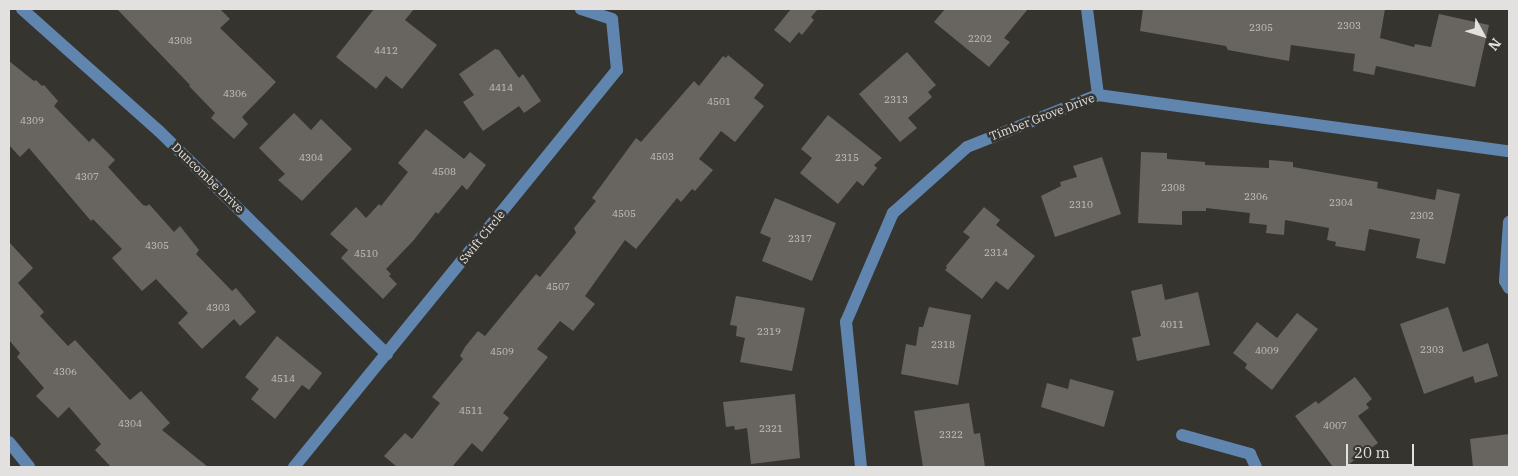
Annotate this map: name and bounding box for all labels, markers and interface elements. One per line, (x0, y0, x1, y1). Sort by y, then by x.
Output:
north arrow (1458, 10, 1508, 60)
house number: 2303 (1337, 20, 1361, 32)
house number: 2305 (1249, 22, 1273, 34)
house number: 2202 (968, 33, 992, 45)
text: N (1484, 34, 1505, 54)
house number: 4308 (168, 35, 192, 47)
house number: 4412 (374, 45, 398, 57)
house number: 4414 (489, 82, 513, 94)
house number: 4306 (223, 88, 247, 100)
street label: Timber Grove Drive (987, 90, 1097, 144)
house number: 2313 (884, 94, 908, 106)
house number: 4501 (707, 96, 731, 108)
house number: 4309 (20, 115, 44, 127)
street label: Duncombe Drive (169, 140, 247, 216)
house number: 4503 (650, 151, 674, 163)
house number: 4304 (299, 152, 323, 164)
house number: 2315 (835, 152, 859, 164)
house number: 4508 (432, 166, 456, 178)
house number: 4307 (75, 171, 99, 183)
house number: 2308 (1161, 182, 1185, 194)
house number: 2306 (1244, 191, 1268, 203)
house number: 2304 (1329, 197, 1353, 209)
house number: 2310 (1069, 199, 1093, 211)
street label: Swift Circle (456, 207, 508, 267)
house number: 4505 (612, 208, 636, 220)
house number: 2302 (1410, 210, 1434, 222)
house number: 2317 (788, 233, 812, 245)
house number: 4305 (145, 240, 169, 252)
house number: 2314 (984, 247, 1008, 259)
house number: 4510 (354, 248, 378, 260)
house number: 4507 (546, 281, 570, 293)
house number: 4303 (206, 302, 230, 314)
house number: 4011 (1160, 319, 1184, 331)
house number: 2319 (757, 326, 781, 338)
house number: 2318 (931, 339, 955, 351)
house number: 2303 (1420, 344, 1444, 356)
house number: 4009 (1255, 345, 1279, 357)
house number: 4509 (490, 346, 514, 358)
house number: 4306 (53, 366, 77, 378)
house number: 4514 (271, 373, 295, 385)
house number: 4511 (459, 405, 483, 417)
house number: 4304 (118, 418, 142, 430)
house number: 4007 (1323, 420, 1347, 432)
house number: 2321 (759, 423, 783, 435)
house number: 2322 (939, 429, 963, 441)
scale bar (1348, 434, 1416, 466)
text: 20 m (1354, 443, 1390, 462)

